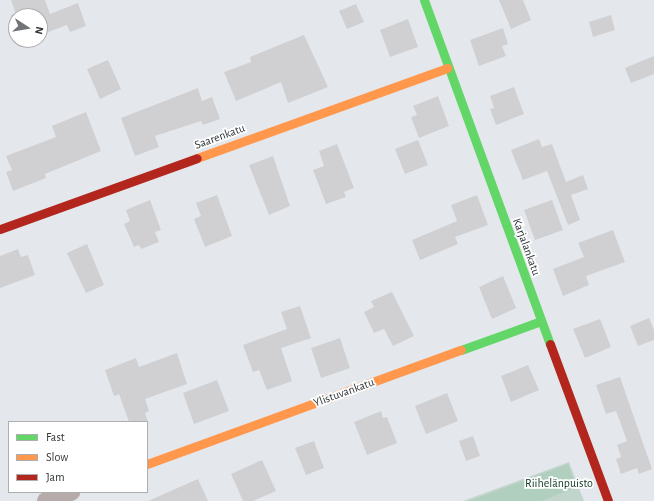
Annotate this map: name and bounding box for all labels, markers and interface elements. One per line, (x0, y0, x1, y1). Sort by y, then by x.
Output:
north arrow (8, 8, 48, 48)
text: N (33, 26, 45, 35)
street label: Saarenkatu (193, 121, 247, 153)
street label: Karjalankatu (509, 216, 543, 278)
street label: Ylistuvankatu (312, 375, 376, 411)
legend (8, 421, 148, 493)
text: Fast (46, 431, 65, 443)
text: Slow (46, 451, 68, 463)
text: Jam (46, 471, 65, 483)
park label: Riihelänpuisto (525, 477, 593, 491)

